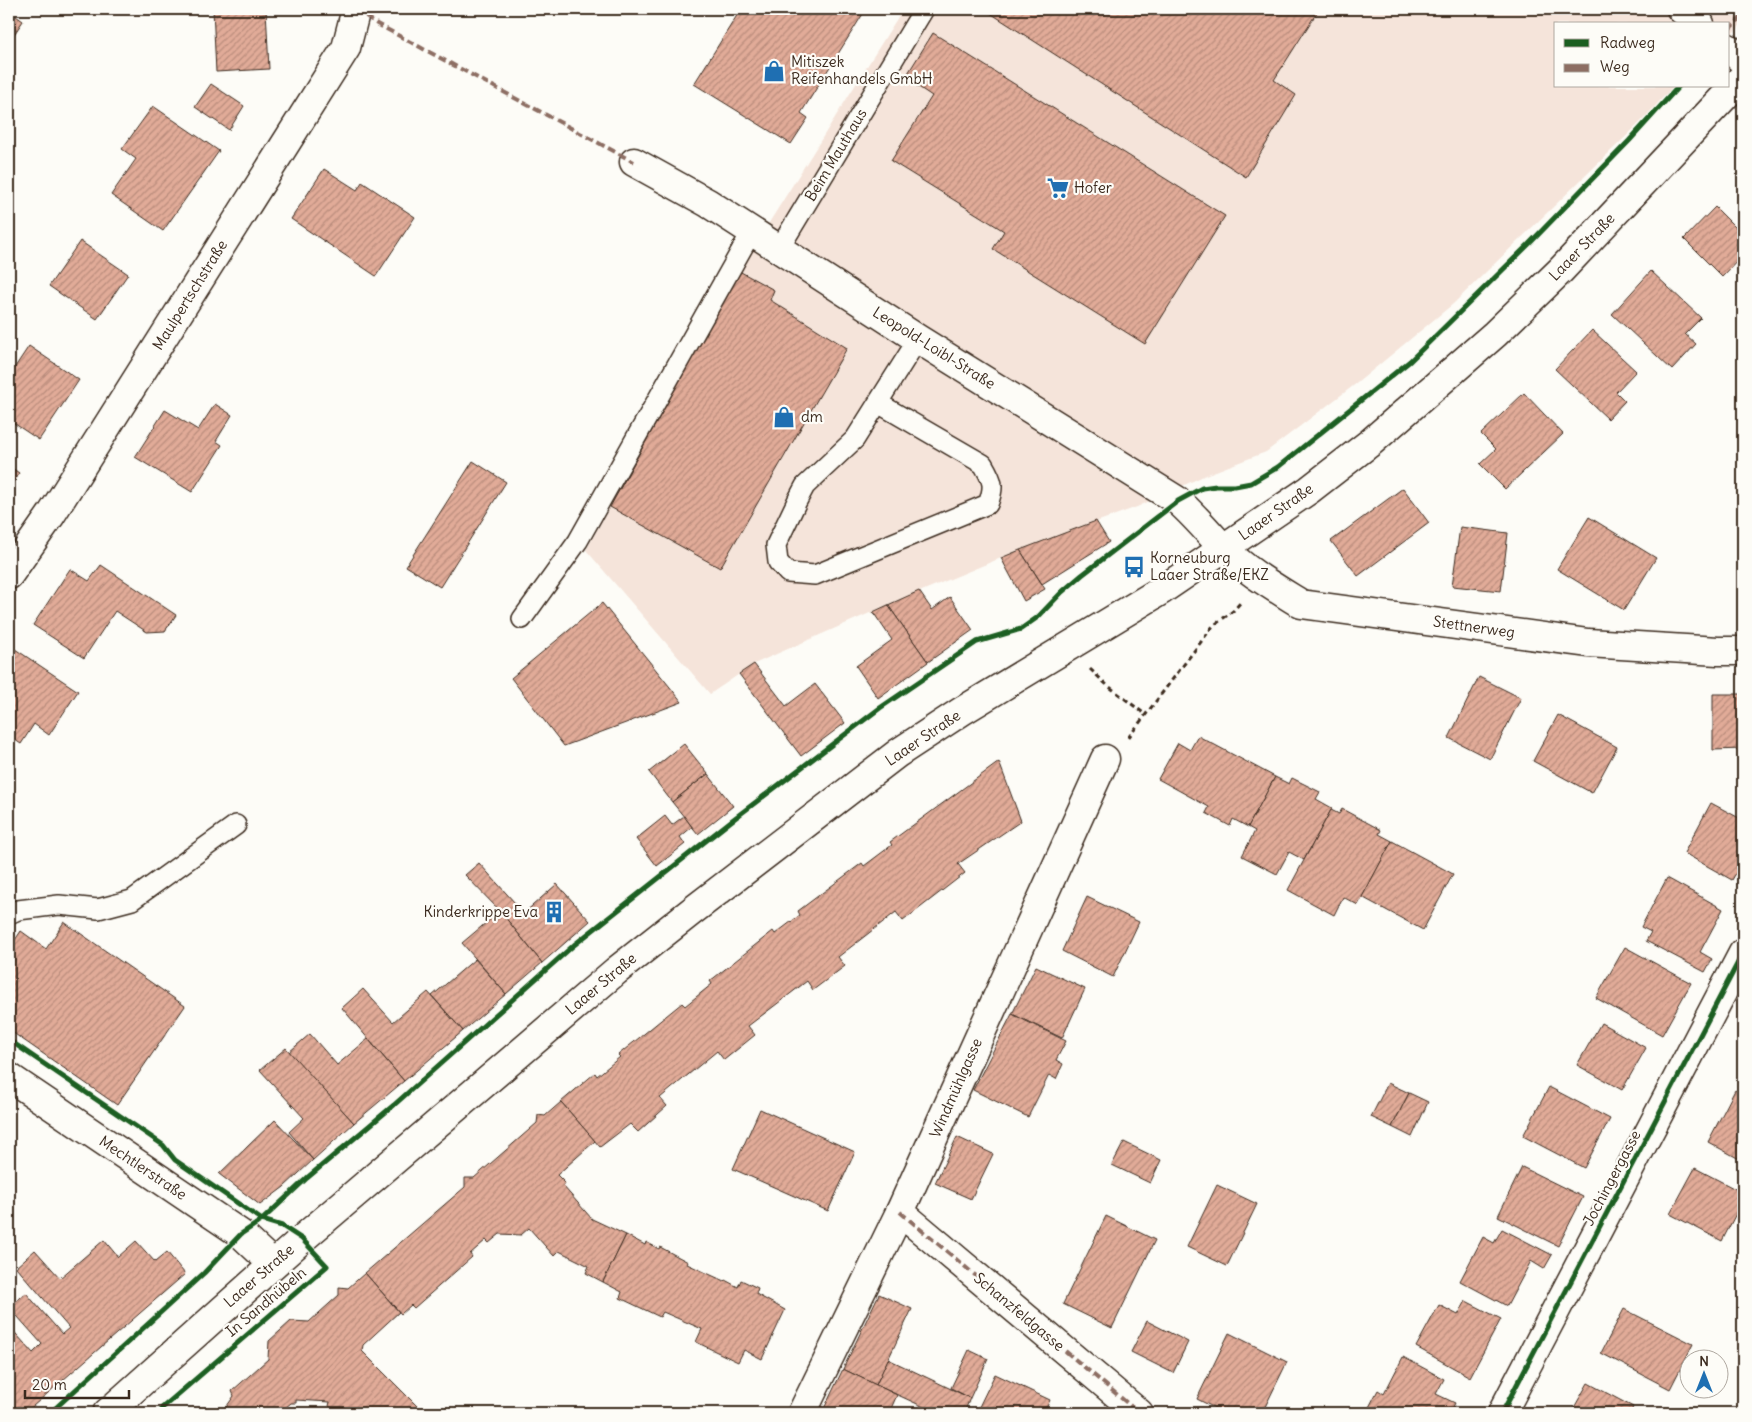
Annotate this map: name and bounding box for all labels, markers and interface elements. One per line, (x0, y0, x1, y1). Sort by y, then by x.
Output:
legend (1554, 22, 1730, 88)
text: Radweg (1600, 33, 1655, 52)
place label: Mitiszek Reifenhandels GmbH (791, 52, 933, 88)
text: Weg (1600, 57, 1630, 76)
shop icon: Mitiszek Reifenhandels GmbH (761, 58, 787, 84)
street label: Beim Mauthaus (800, 105, 871, 205)
supermarket icon: Hofer (1045, 175, 1071, 201)
place label: Hofer (1074, 178, 1112, 197)
street label: Laaer Straße (1545, 209, 1619, 284)
street label: Maulpertschstraße (148, 236, 231, 353)
street label: Leopold-Loibl-Straße (869, 302, 999, 393)
shop icon: dm (771, 404, 797, 430)
place label: dm (801, 407, 823, 426)
street label: Laaer Straße (1235, 479, 1317, 544)
place label: Korneuburg Laaer Straße/EKZ (1150, 548, 1269, 584)
bus stop icon: Korneuburg Laaer Straße/EKZ (1121, 554, 1147, 580)
street label: Stettnerweg (1432, 611, 1516, 642)
street label: Laaer Straße (881, 705, 964, 770)
building icon: Kinderkrippe Eva (541, 899, 567, 925)
place label: Kinderkrippe Eva (423, 902, 538, 921)
street label: Laaer Straße (561, 948, 640, 1019)
street label: Windmühlgasse (925, 1035, 986, 1141)
street label: Jochingergasse (1578, 1127, 1645, 1229)
street label: Mechtlerstraße (96, 1131, 191, 1204)
street label: Laaer Straße (220, 1240, 298, 1311)
street label: In Sandhübeln (222, 1262, 310, 1341)
street label: Schanzfeldgasse (970, 1268, 1069, 1355)
north arrow (1680, 1350, 1730, 1400)
text: N (1699, 1352, 1709, 1370)
scale bar (25, 1367, 129, 1399)
text: 20 m (32, 1375, 67, 1394)

